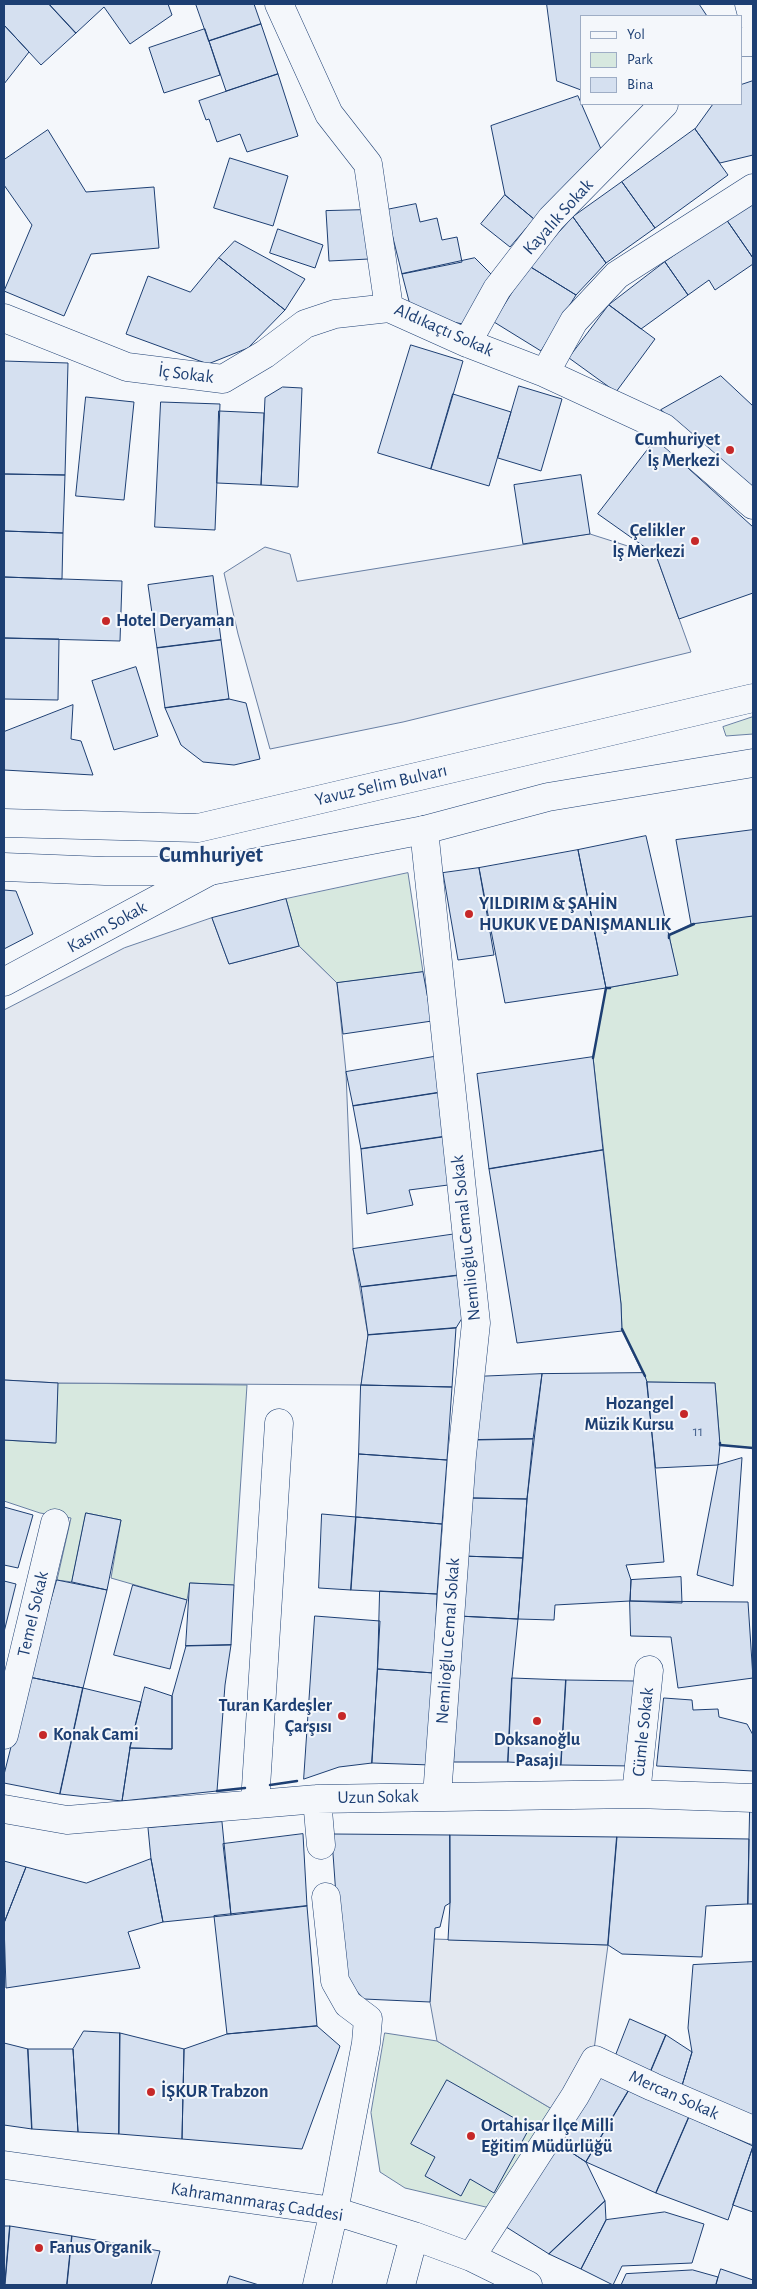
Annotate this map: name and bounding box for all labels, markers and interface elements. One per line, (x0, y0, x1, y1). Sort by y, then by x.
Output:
legend (580, 15, 742, 105)
text: Yol (627, 27, 645, 42)
text: Park (627, 52, 653, 67)
text: Bina (627, 77, 653, 92)
street label: Kayalık Sokak (518, 175, 598, 259)
street label: Aldıkaçtı Sokak (391, 299, 497, 361)
street label: İç Sokak (157, 360, 215, 388)
place label: Cumhuriyet İş Merkezi (635, 429, 720, 472)
marker: Cumhuriyet İş Merkezi (724, 444, 736, 456)
place label: Çelikler İş Merkezi (612, 520, 685, 562)
marker: Çelikler İş Merkezi (689, 535, 701, 547)
place label: Hotel Deryaman (116, 610, 234, 632)
marker: Hotel Deryaman (100, 615, 112, 627)
street label: Yavuz Selim Bulvarı (313, 759, 449, 811)
district label: Cumhuriyet (159, 842, 263, 868)
place label: YILDIRIM & ŞAHİN HUKUK VE DANIŞMANLIK (479, 893, 671, 936)
street label: Kasım Sokak (63, 896, 151, 958)
marker: YILDIRIM & ŞAHİN HUKUK VE DANIŞMANLIK (463, 908, 475, 920)
street label: Nemlioğlu Cemal Sokak (447, 1154, 485, 1322)
place label: Hozangel Müzik Kursu (585, 1393, 674, 1436)
marker: Hozangel Müzik Kursu (678, 1408, 690, 1420)
house number: 11 (693, 1422, 703, 1440)
street label: Nemlioğlu Cemal Sokak (431, 1557, 465, 1725)
street label: Temel Sokak (13, 1569, 53, 1659)
street label: Cümle Sokak (628, 1686, 658, 1778)
place label: Turan Kardeşler Çarşısı (218, 1695, 332, 1738)
marker: Turan Kardeşler Çarşısı (336, 1710, 348, 1722)
marker: Doksanoğlu Pasajı (531, 1715, 543, 1727)
place label: Konak Cami (53, 1724, 139, 1746)
marker: Konak Cami (37, 1729, 49, 1741)
place label: Doksanoğlu Pasajı (494, 1729, 580, 1772)
street label: Uzun Sokak (337, 1785, 419, 1809)
street label: Mercan Sokak (626, 2066, 722, 2124)
place label: İŞKUR Trabzon (161, 2081, 268, 2103)
marker: İŞKUR Trabzon (145, 2086, 157, 2098)
place label: Ortahisar İlçe Milli Eğitim Müdürlüğü (481, 2115, 614, 2158)
marker: Ortahisar İlçe Milli Eğitim Müdürlüğü (465, 2130, 477, 2142)
street label: Kahramanmaraş Caddesi (169, 2178, 345, 2226)
place label: Fanus Organik (49, 2237, 152, 2259)
marker: Fanus Organik (33, 2242, 45, 2254)

